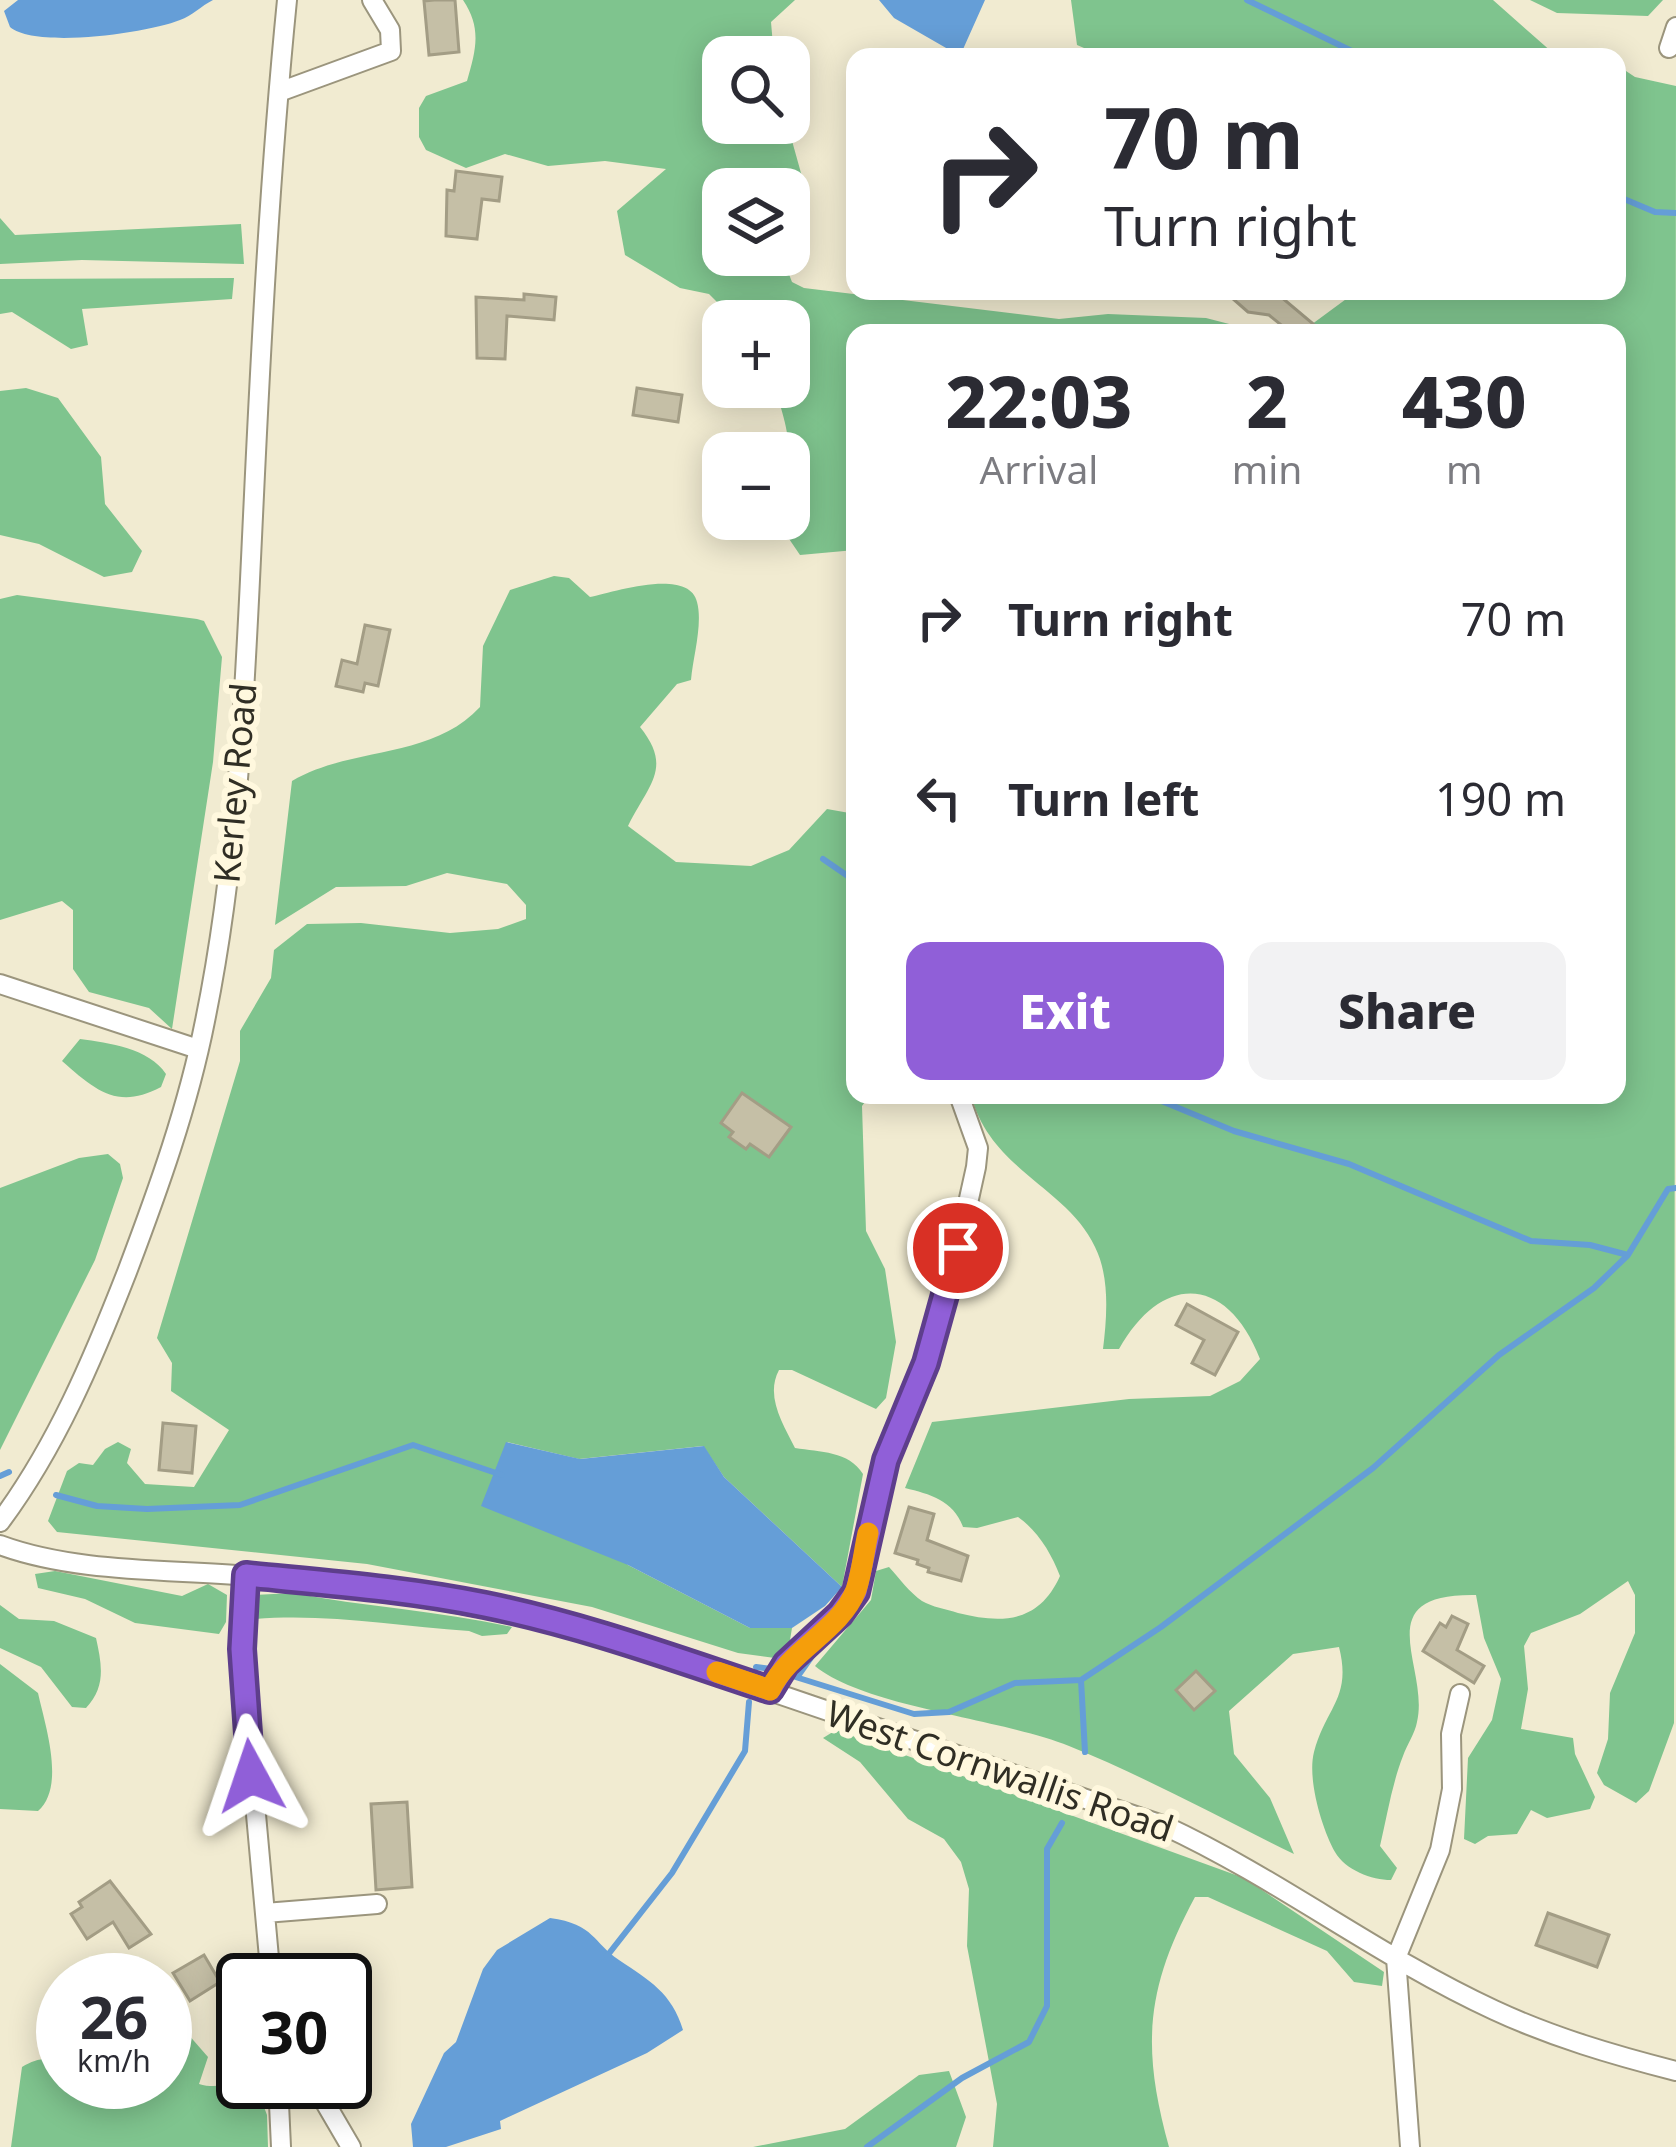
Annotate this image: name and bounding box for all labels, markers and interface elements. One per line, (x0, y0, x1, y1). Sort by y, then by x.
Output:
map controls (702, 36, 810, 540)
button: search (702, 36, 810, 144)
text: 70 m (1104, 79, 1304, 194)
icon: right (906, 96, 1062, 252)
button: layers (702, 168, 810, 276)
text: Turn right (1104, 188, 1357, 262)
button: + (702, 300, 810, 408)
text: 22:03 (945, 351, 1132, 449)
text: 2 (1246, 351, 1288, 449)
text: 430 (1402, 351, 1527, 449)
button: − (702, 432, 810, 540)
text: Arrival (979, 442, 1098, 495)
text: min (1232, 442, 1302, 495)
text: m (1446, 442, 1482, 495)
icon: right (906, 585, 972, 651)
text: Turn right (1008, 588, 1233, 649)
text: 70 m (1461, 588, 1566, 649)
street label: Kerley Road (201, 681, 268, 885)
icon: left (906, 765, 972, 831)
text: Turn left (1008, 768, 1199, 829)
text: 190 m (1435, 768, 1566, 829)
button: Exit (906, 942, 1224, 1080)
button: Share (1248, 942, 1566, 1080)
pin (907, 1197, 1009, 1299)
icon: arrive (925, 1215, 991, 1281)
street label: West Cornwallis Road (820, 1688, 1180, 1853)
position arrow (188, 1713, 314, 1839)
speed limit sign: 30 (216, 1953, 372, 2109)
text: 26 (80, 1975, 148, 2057)
text: km/h (77, 2040, 151, 2081)

